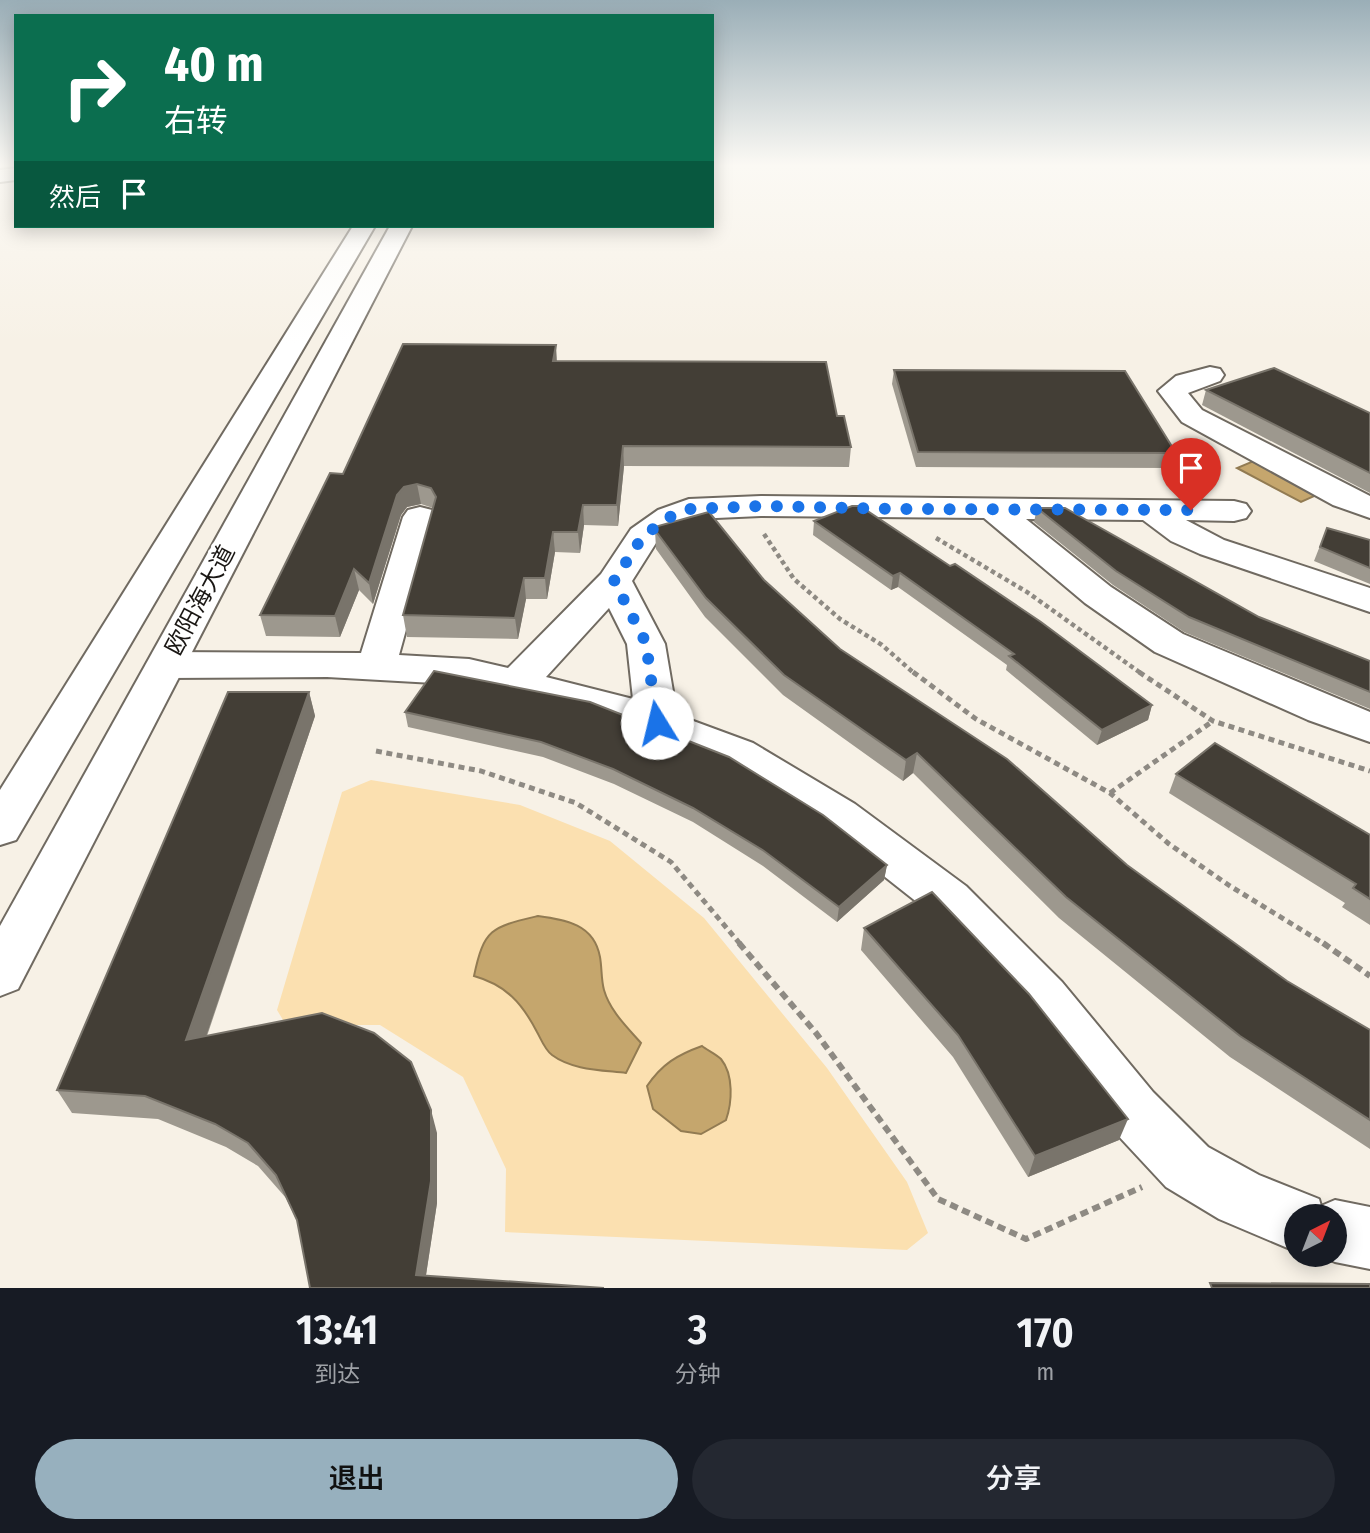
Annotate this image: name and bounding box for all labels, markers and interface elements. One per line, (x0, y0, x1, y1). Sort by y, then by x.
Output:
text: 40 m (164, 35, 264, 94)
icon: right (49, 42, 140, 133)
text: 右转 (164, 102, 228, 140)
icon: arrive (115, 175, 153, 213)
text: 然后 (49, 182, 101, 213)
pin (1161, 438, 1221, 510)
icon: arrive (1172, 449, 1210, 487)
street label: 欧阳海大道 (159, 540, 241, 660)
position arrow (620, 686, 694, 760)
north arrow (1284, 1204, 1348, 1267)
map controls (1284, 1204, 1347, 1267)
text: 13:41 (296, 1305, 379, 1355)
text: 3 (688, 1305, 707, 1355)
text: 170 (1017, 1308, 1074, 1358)
text: m (1036, 1358, 1054, 1386)
text: 到达 (314, 1360, 360, 1388)
text: 分钟 (675, 1360, 721, 1388)
button: 退出 (35, 1439, 678, 1519)
button: 分享 (692, 1439, 1335, 1519)

